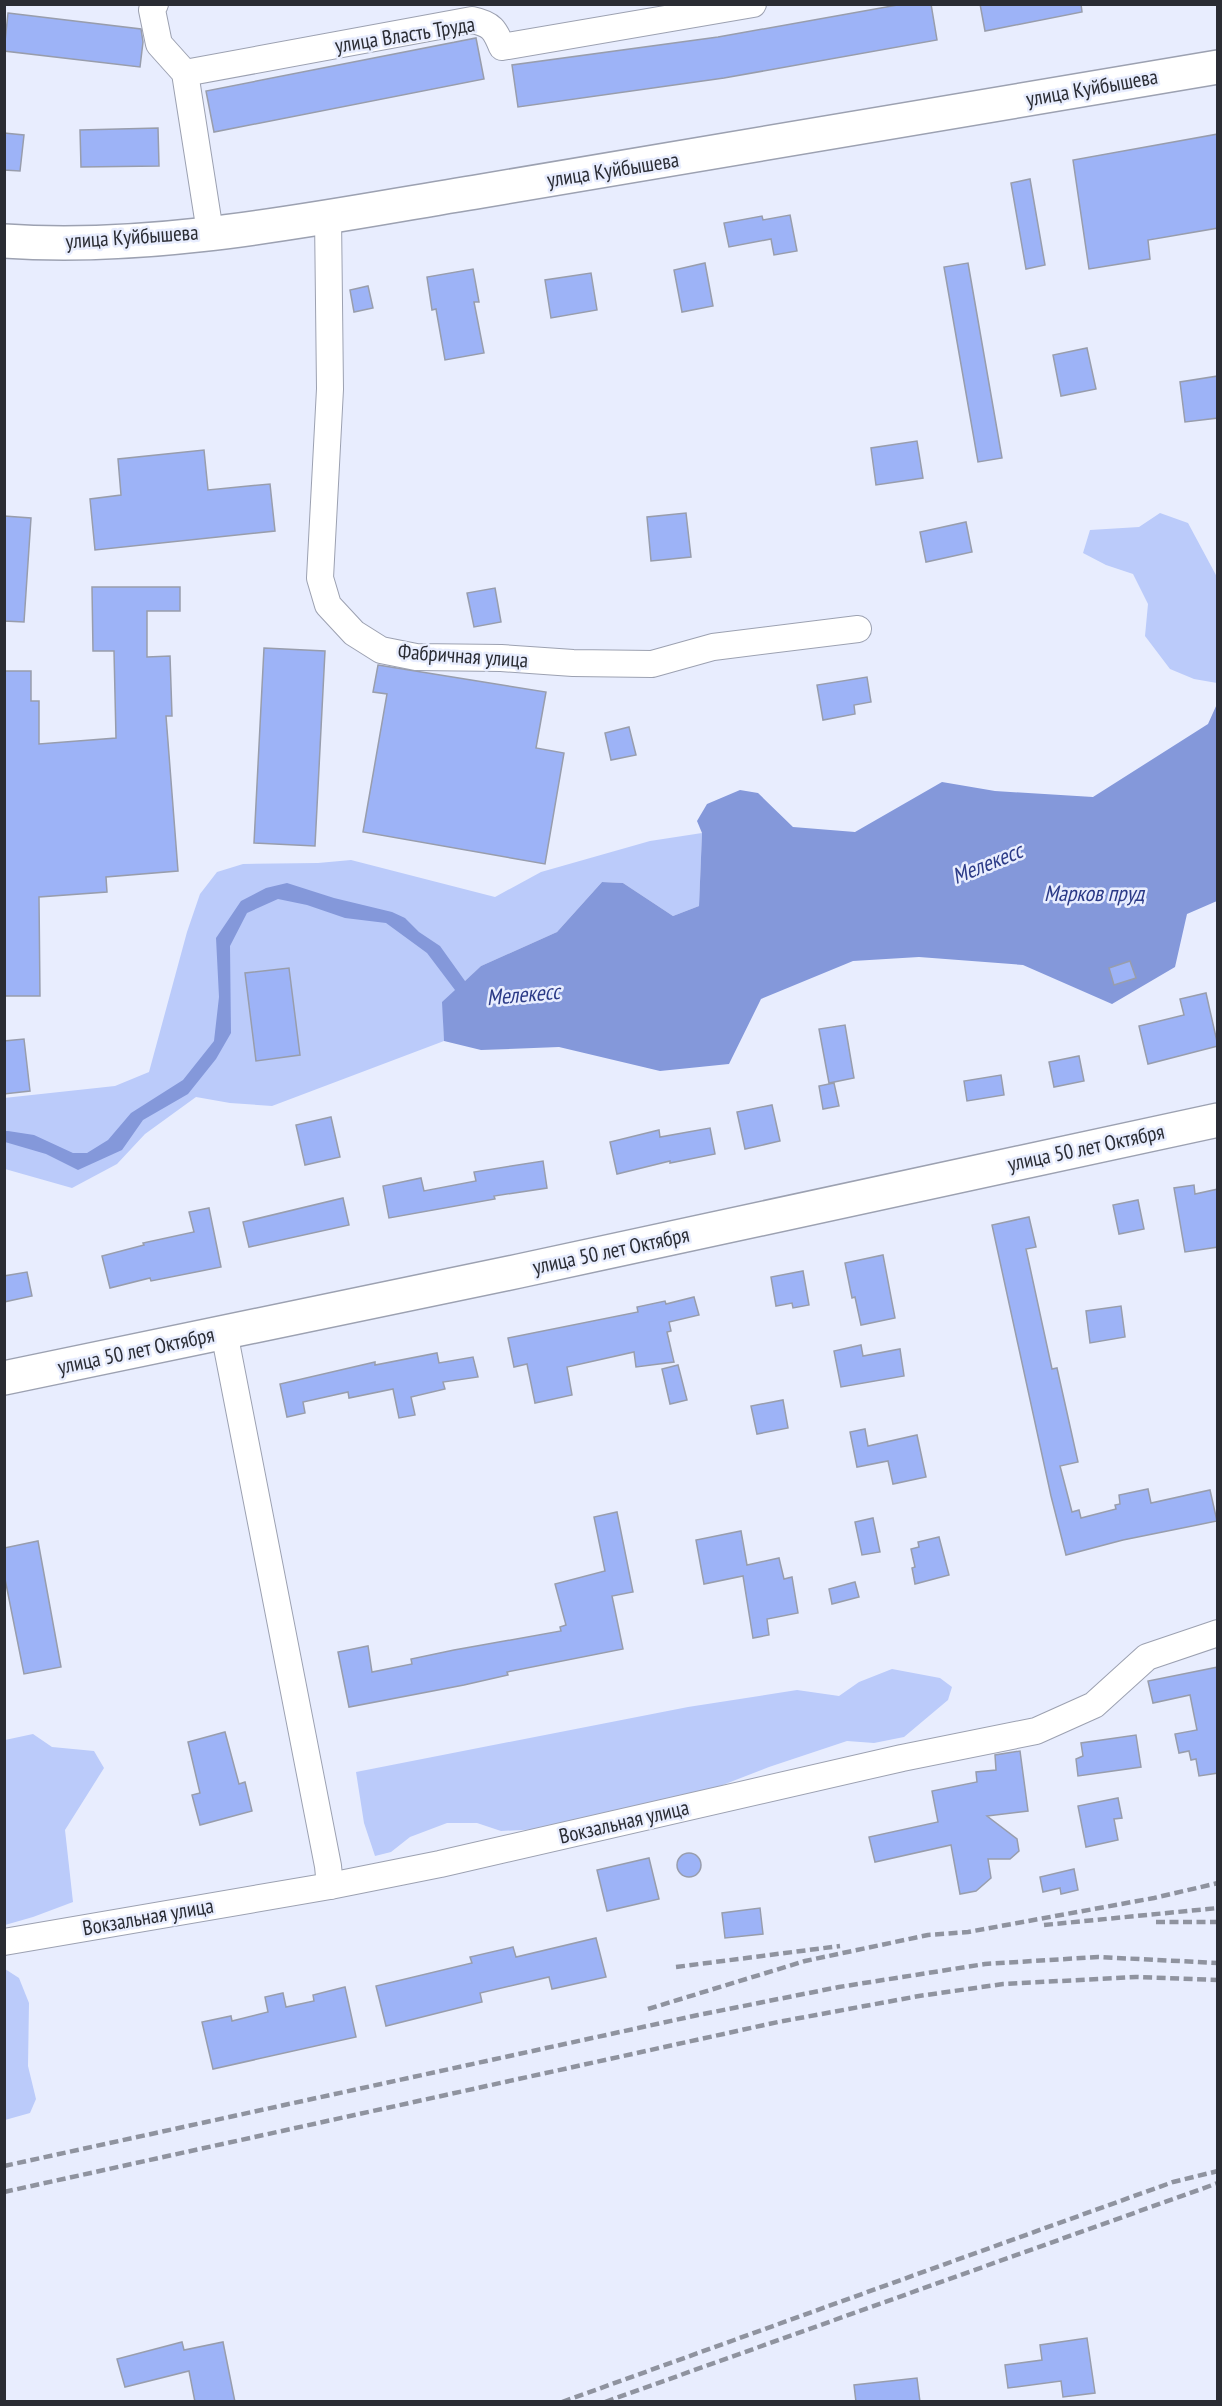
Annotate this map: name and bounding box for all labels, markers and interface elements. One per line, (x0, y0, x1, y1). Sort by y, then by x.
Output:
street label: улица Власть Труда (333, 10, 477, 59)
street label: улица Куйбышева (1024, 63, 1160, 112)
street label: улица Куйбышева (545, 146, 681, 193)
street label: улица Куйбышева (65, 218, 199, 255)
street label: Фабричная улица (397, 637, 529, 674)
water label: Мелекесс (948, 835, 1028, 890)
water label: Марков пруд (1044, 879, 1145, 907)
water label: Мелекесс (485, 977, 563, 1011)
street label: улица 50 лет Октября (1005, 1118, 1167, 1177)
street label: улица 50 лет Октября (530, 1221, 692, 1280)
street label: улица 50 лет Октября (55, 1321, 217, 1380)
street label: Вокзальная улица (556, 1793, 691, 1850)
street label: Вокзальная улица (80, 1892, 215, 1941)

